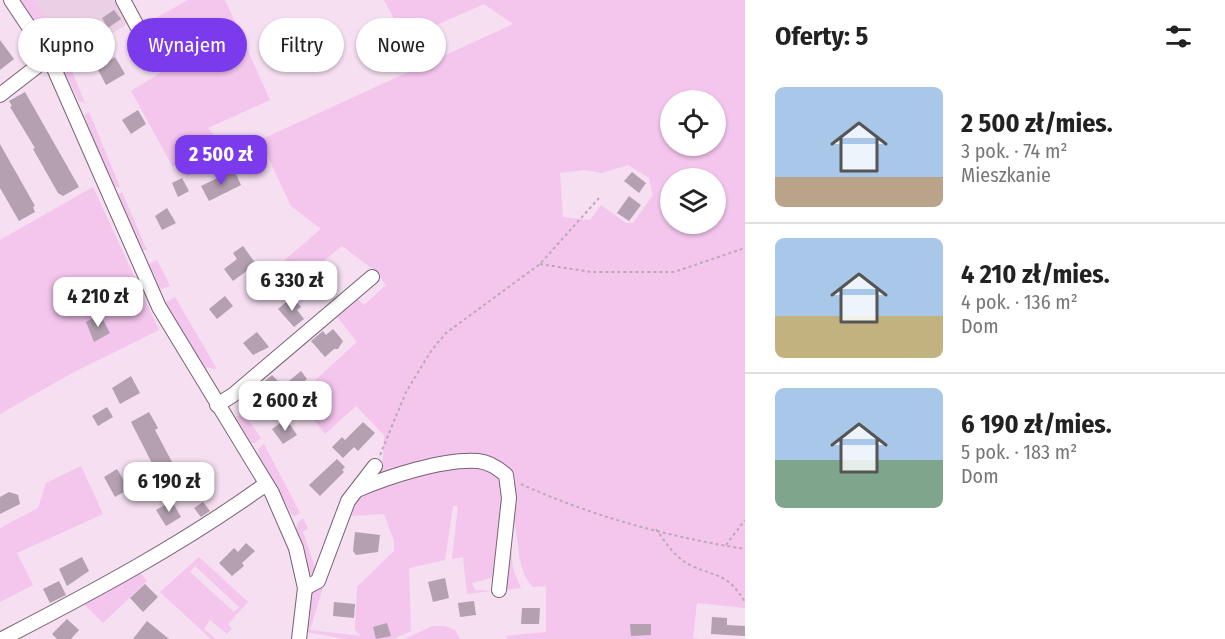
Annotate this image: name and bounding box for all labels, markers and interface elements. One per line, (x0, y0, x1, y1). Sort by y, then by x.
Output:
chip: Kupno (18, 18, 115, 72)
chip: Wynajem (127, 18, 247, 72)
chip: Filtry (259, 18, 344, 72)
chip: Nowe (356, 18, 446, 72)
icon: filters (1162, 20, 1195, 53)
text: Oferty: 5 (775, 21, 868, 52)
map controls (660, 90, 726, 234)
button: locate (660, 90, 726, 156)
text: 2 500 zł/mies. (961, 108, 1113, 139)
icon: home (823, 111, 895, 183)
pin: 2 500 zł (159, 135, 283, 186)
text: 3 pok. · 74 m² (961, 139, 1068, 163)
text: 2 500 zł (189, 142, 253, 166)
text: Mieszkanie (961, 163, 1051, 187)
button: layers (660, 168, 726, 234)
text: 4 210 zł/mies. (961, 259, 1110, 290)
pin: 6 330 zł (230, 261, 354, 312)
icon: home (823, 262, 895, 334)
text: 6 330 zł (260, 268, 324, 292)
pin: 4 210 zł (36, 277, 160, 328)
text: 4 210 zł (67, 284, 129, 308)
text: 4 pok. · 136 m² (961, 290, 1078, 314)
text: Dom (961, 314, 999, 338)
pin: 2 600 zł (223, 381, 347, 432)
text: 2 600 zł (253, 388, 317, 412)
text: 6 190 zł/mies. (961, 409, 1112, 440)
icon: home (823, 412, 895, 484)
text: 5 pok. · 183 m² (961, 440, 1077, 464)
pin: 6 190 zł (107, 462, 231, 513)
text: Dom (961, 464, 999, 488)
text: 6 190 zł (137, 469, 201, 493)

